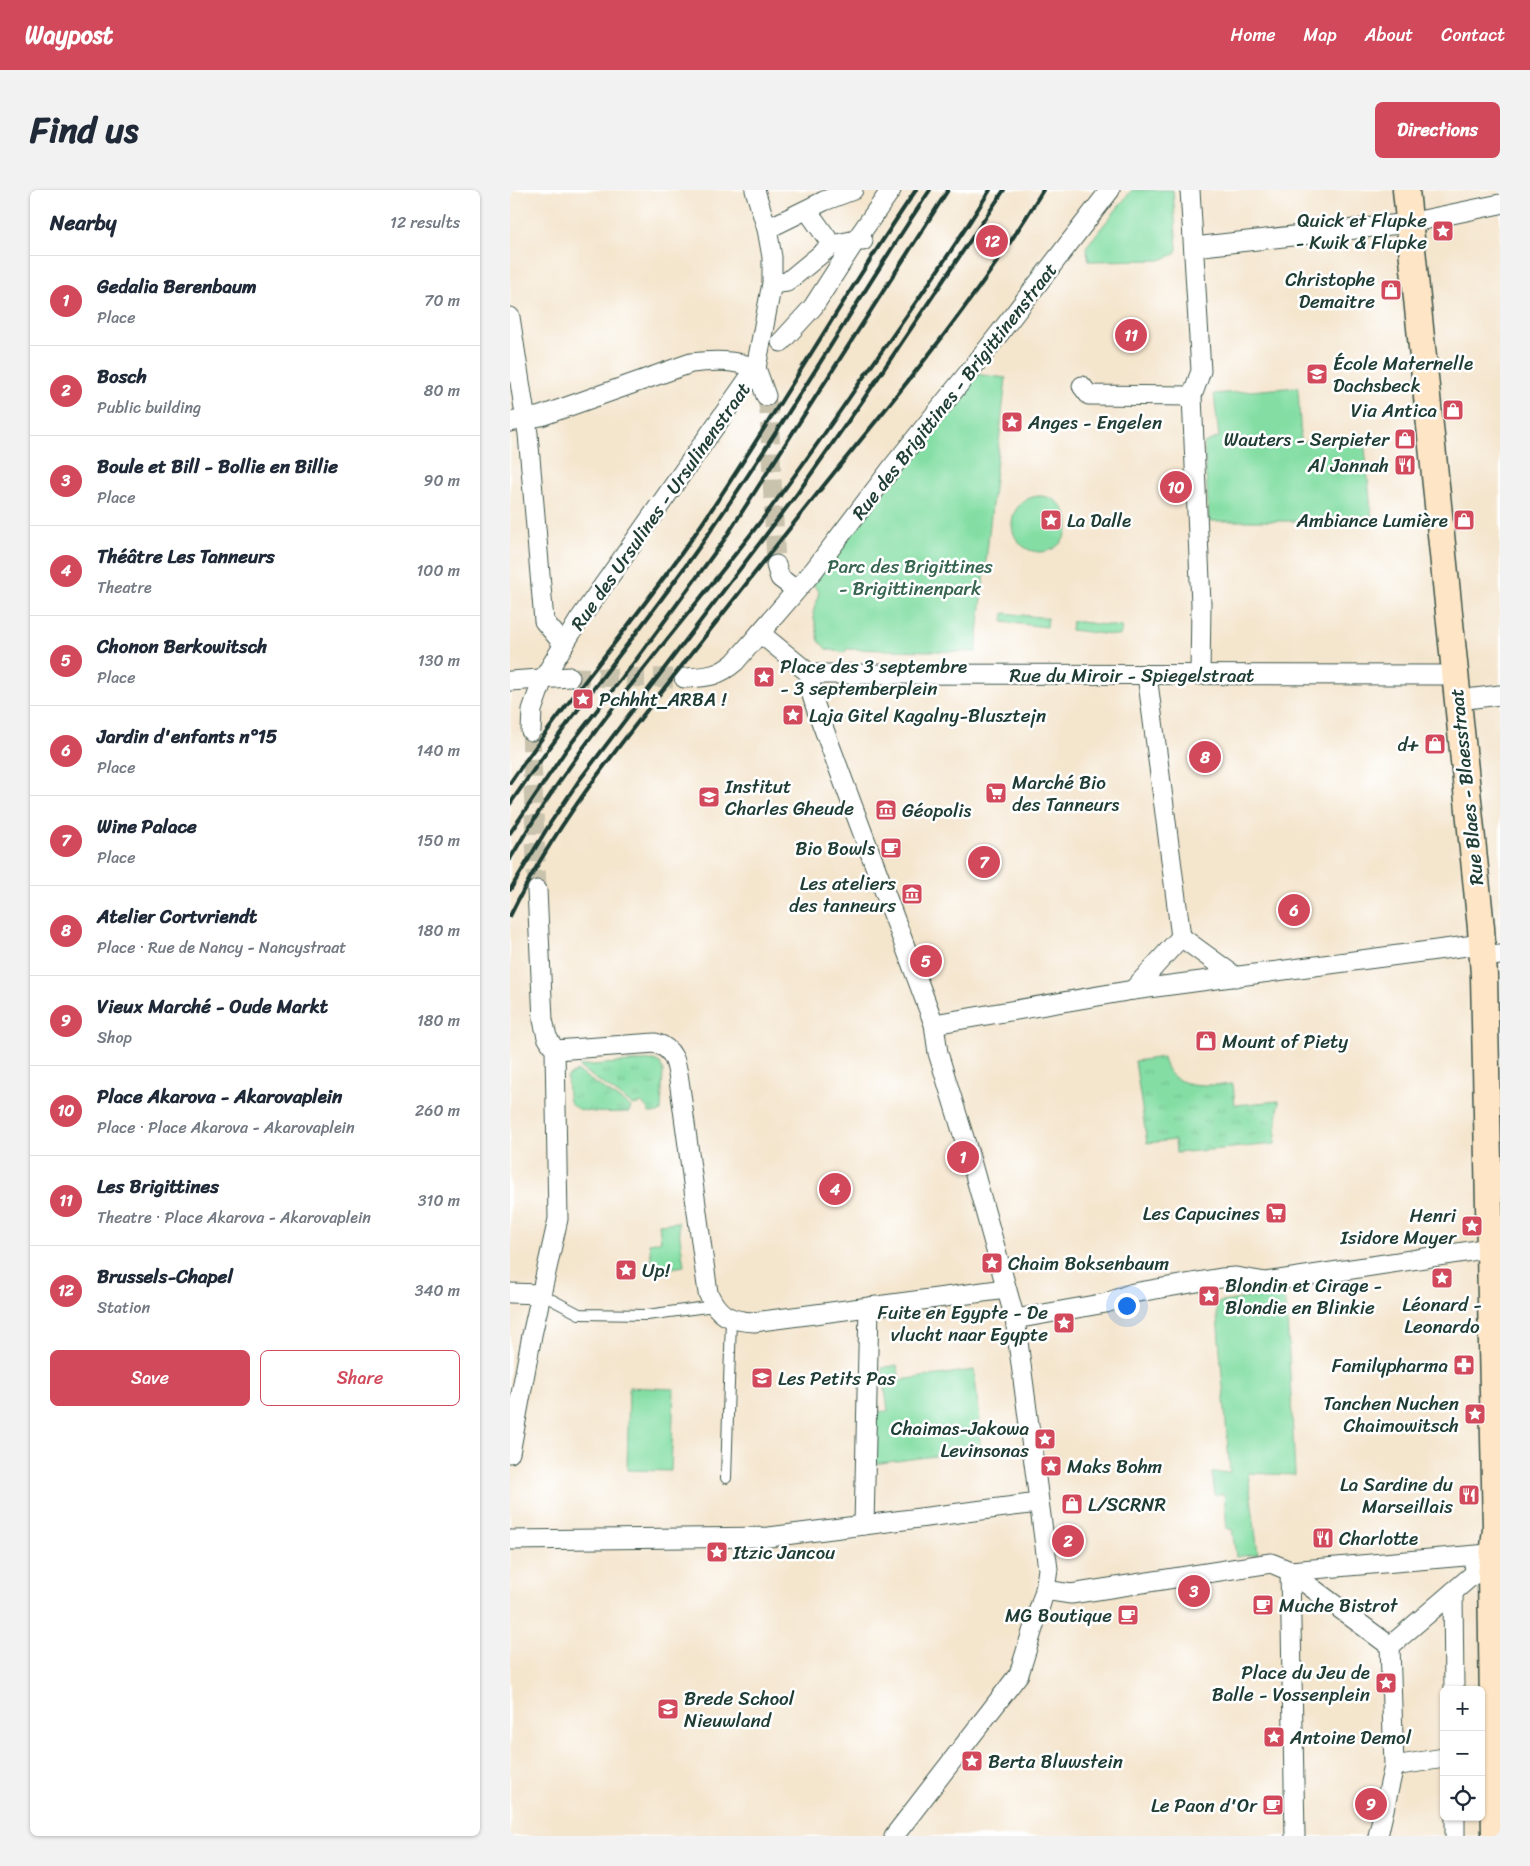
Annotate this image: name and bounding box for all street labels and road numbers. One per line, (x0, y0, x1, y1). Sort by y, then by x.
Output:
street label: Rue des Brigittines - Brigittinenstraat (843, 255, 1066, 527)
street label: Rue des Ursulines - Ursulinenstraat (562, 375, 759, 637)
street label: Rue du Miroir - Spiegelstraat (1010, 659, 1254, 692)
street label: Rue Blaes - Blaesstraat (1440, 687, 1493, 887)

